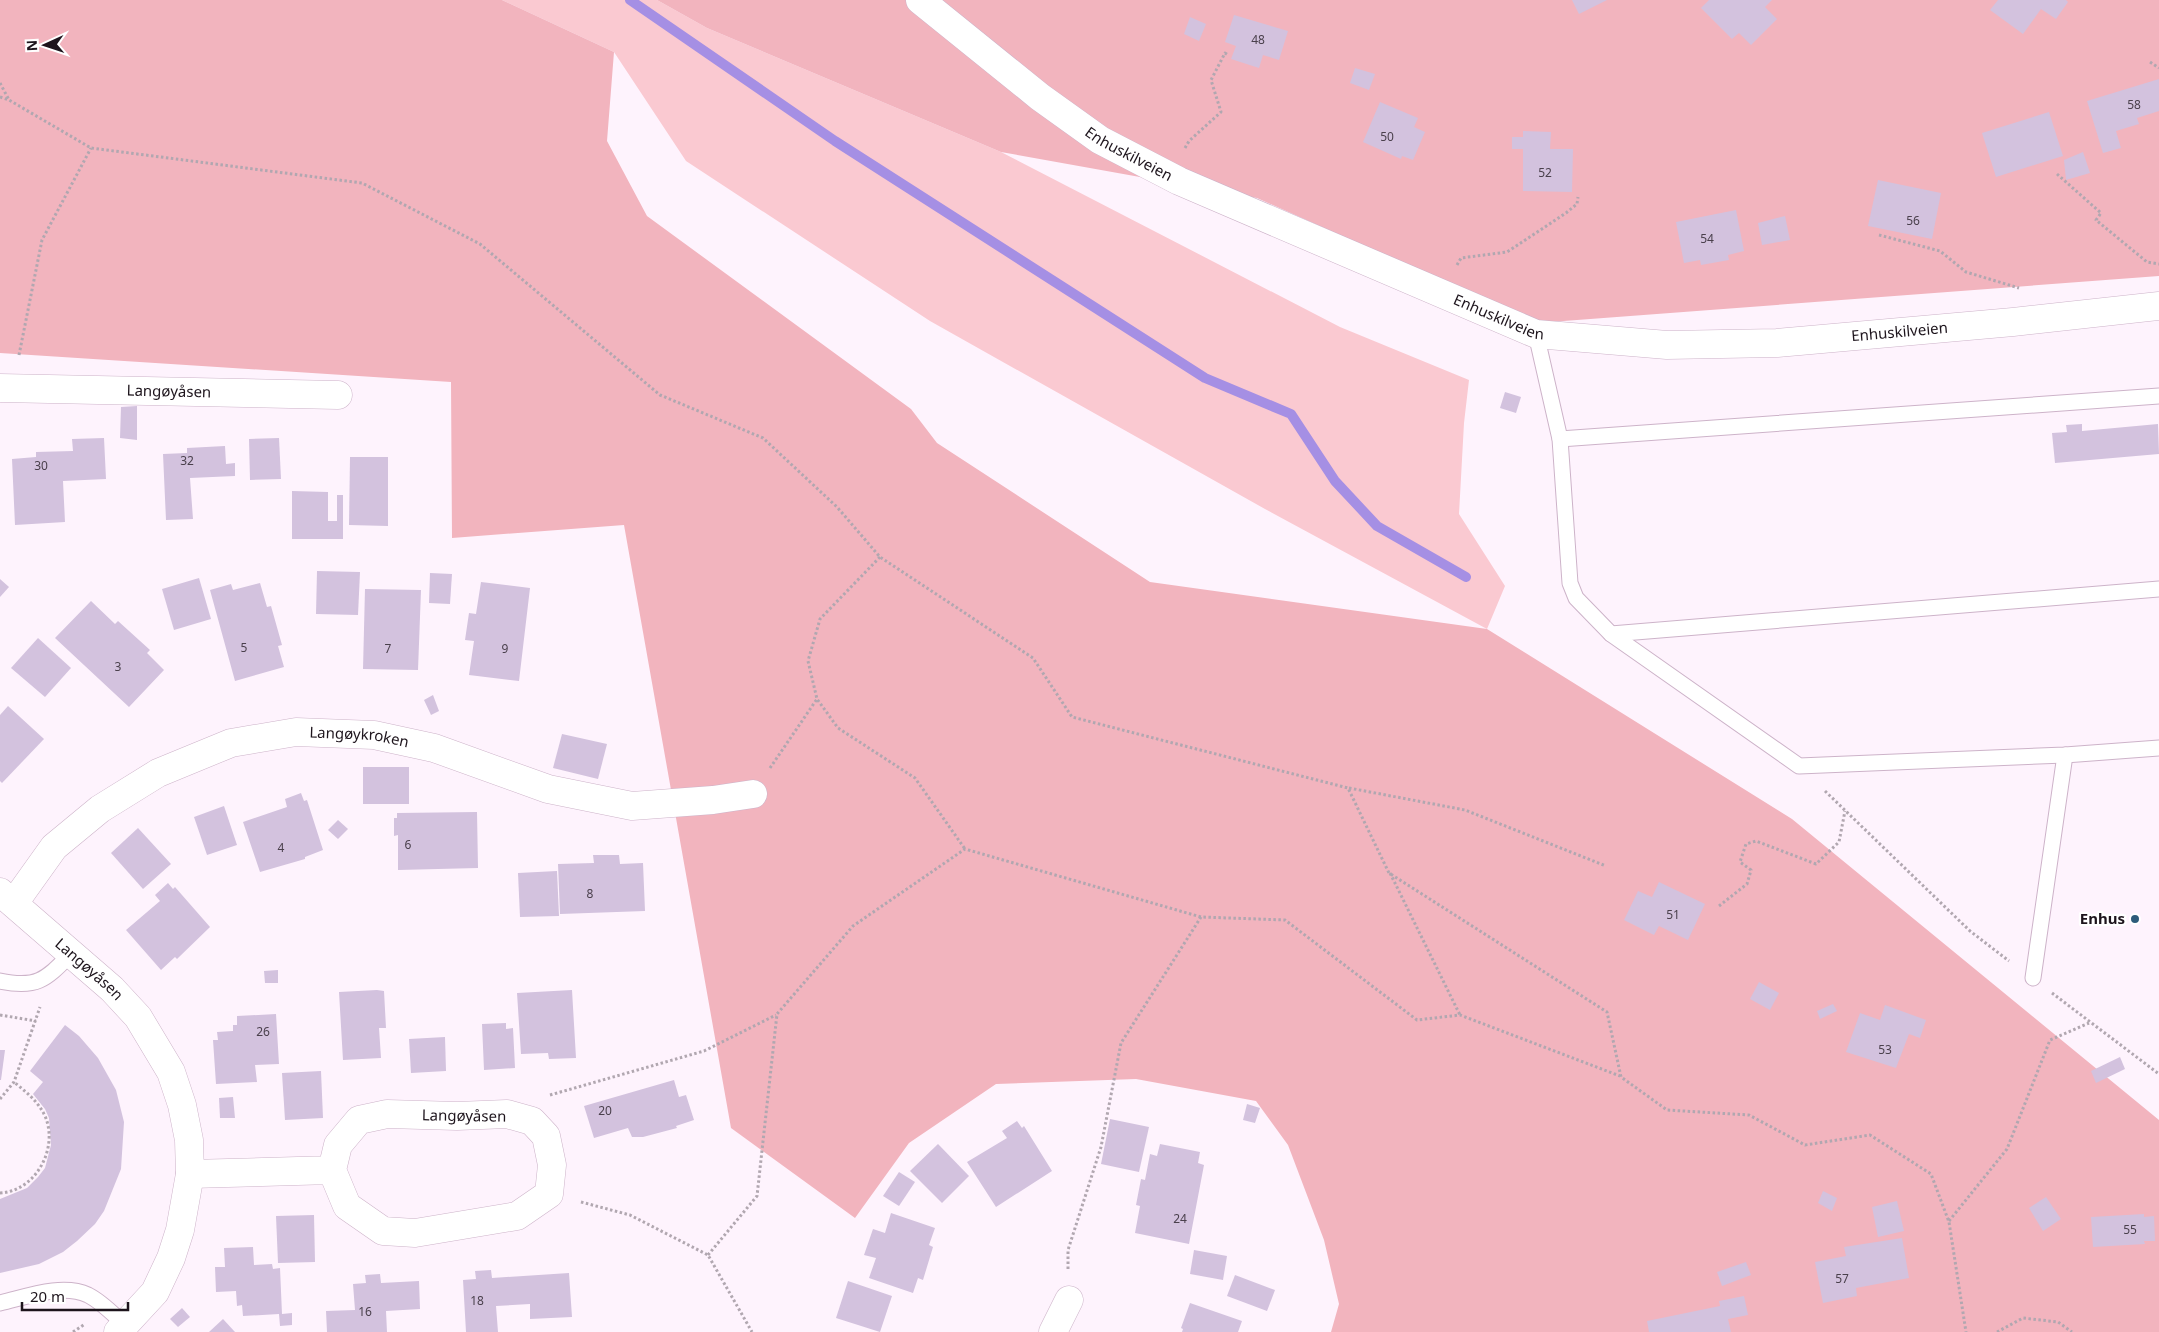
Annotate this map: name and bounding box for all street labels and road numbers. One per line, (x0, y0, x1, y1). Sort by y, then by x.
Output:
street label: Enhuskilveien (1081, 121, 1176, 185)
street label: Enhuskilveien (1451, 289, 1545, 344)
street label: Enhuskilveien (1850, 317, 1949, 345)
street label: Langøyåsen (126, 380, 211, 401)
street label: Langøykroken (309, 722, 411, 751)
street label: Langøyåsen (51, 933, 128, 1004)
street label: Langøyåsen (422, 1104, 506, 1126)

